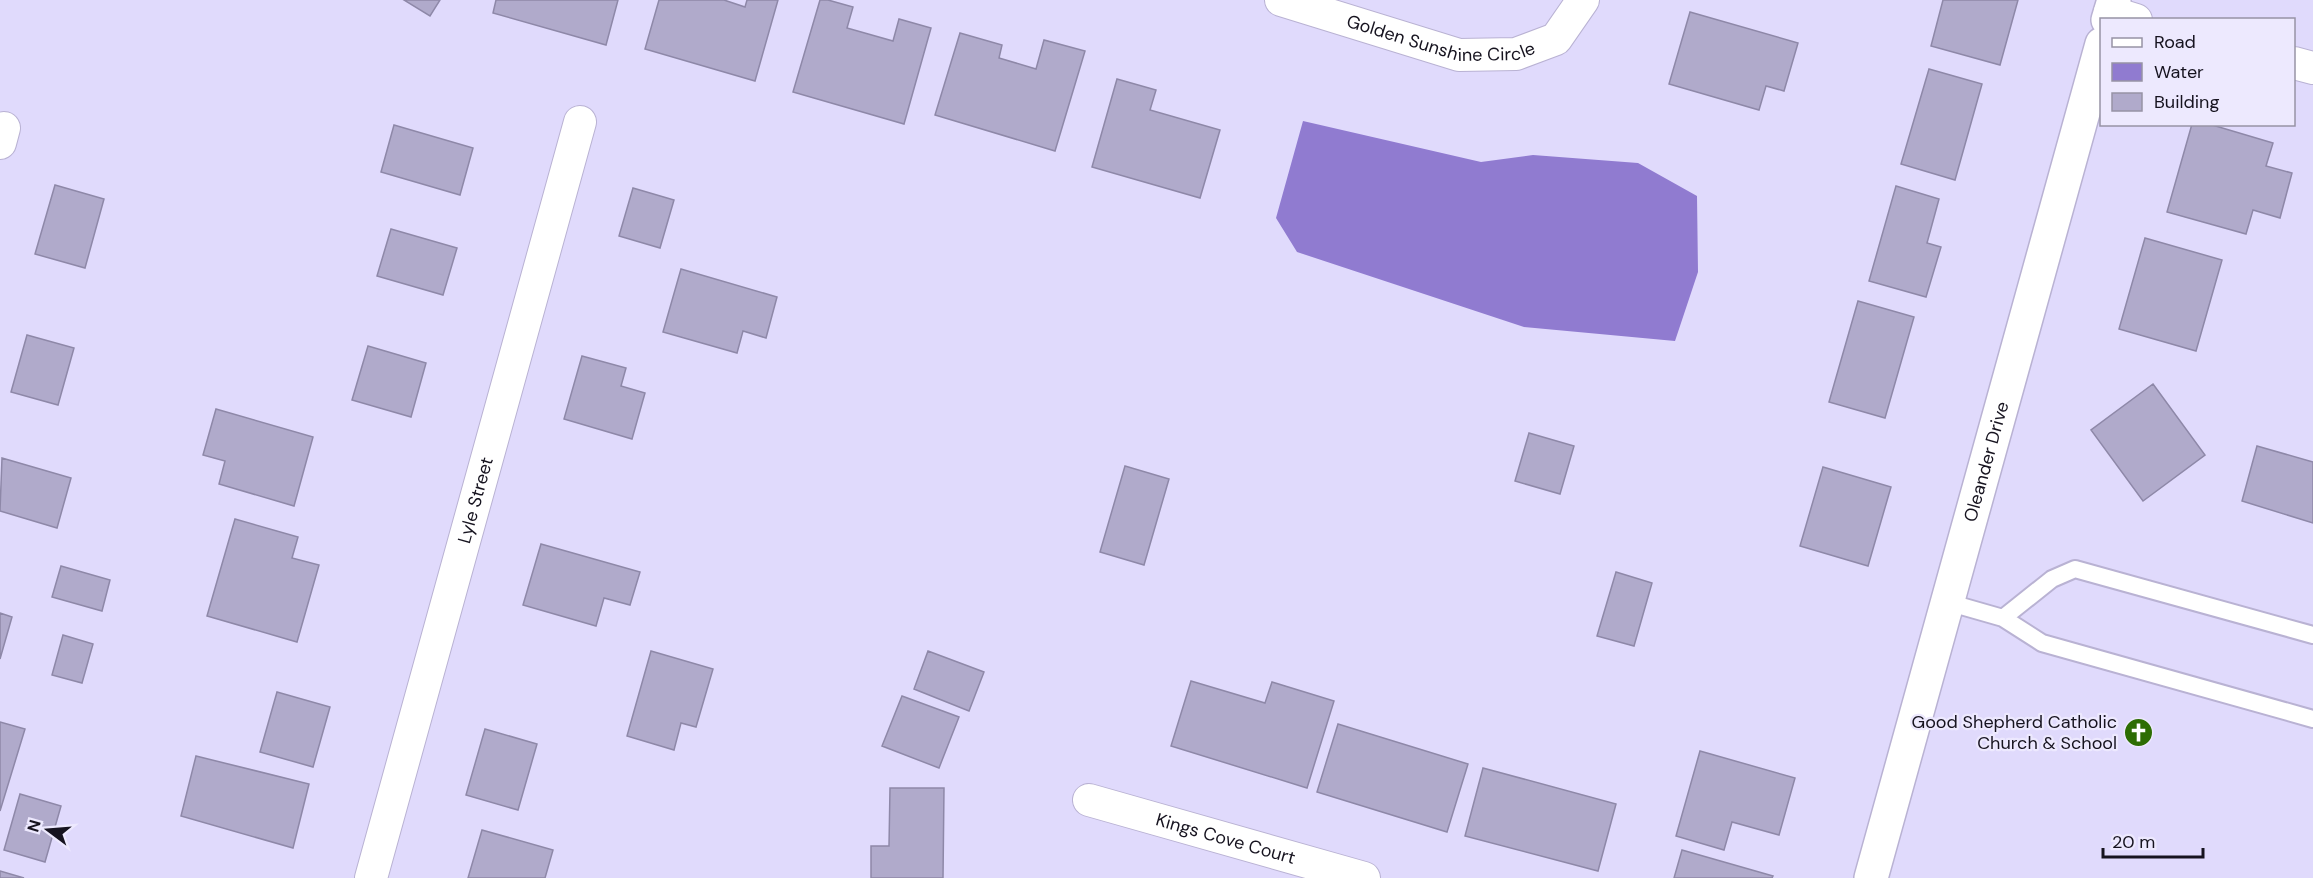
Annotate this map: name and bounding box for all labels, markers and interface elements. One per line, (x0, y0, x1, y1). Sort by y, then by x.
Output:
street label: Golden Sunshine Circle (1344, 9, 1538, 67)
legend (2100, 18, 2295, 126)
text: Road (2154, 30, 2196, 54)
text: Water (2154, 60, 2204, 84)
text: Building (2154, 90, 2219, 114)
street label: Oleander Drive (1958, 399, 2014, 525)
street label: Lyle Street (452, 454, 499, 546)
place label: Good Shepherd Catholic Church & School (1912, 710, 2117, 755)
church icon: Good Shepherd Catholic Church & School (2122, 716, 2154, 748)
north arrow (18, 800, 78, 860)
street label: Kings Cove Court (1153, 808, 1298, 870)
text: N (22, 817, 46, 835)
scale bar (2103, 821, 2204, 859)
text: 20 m (2112, 830, 2155, 854)

